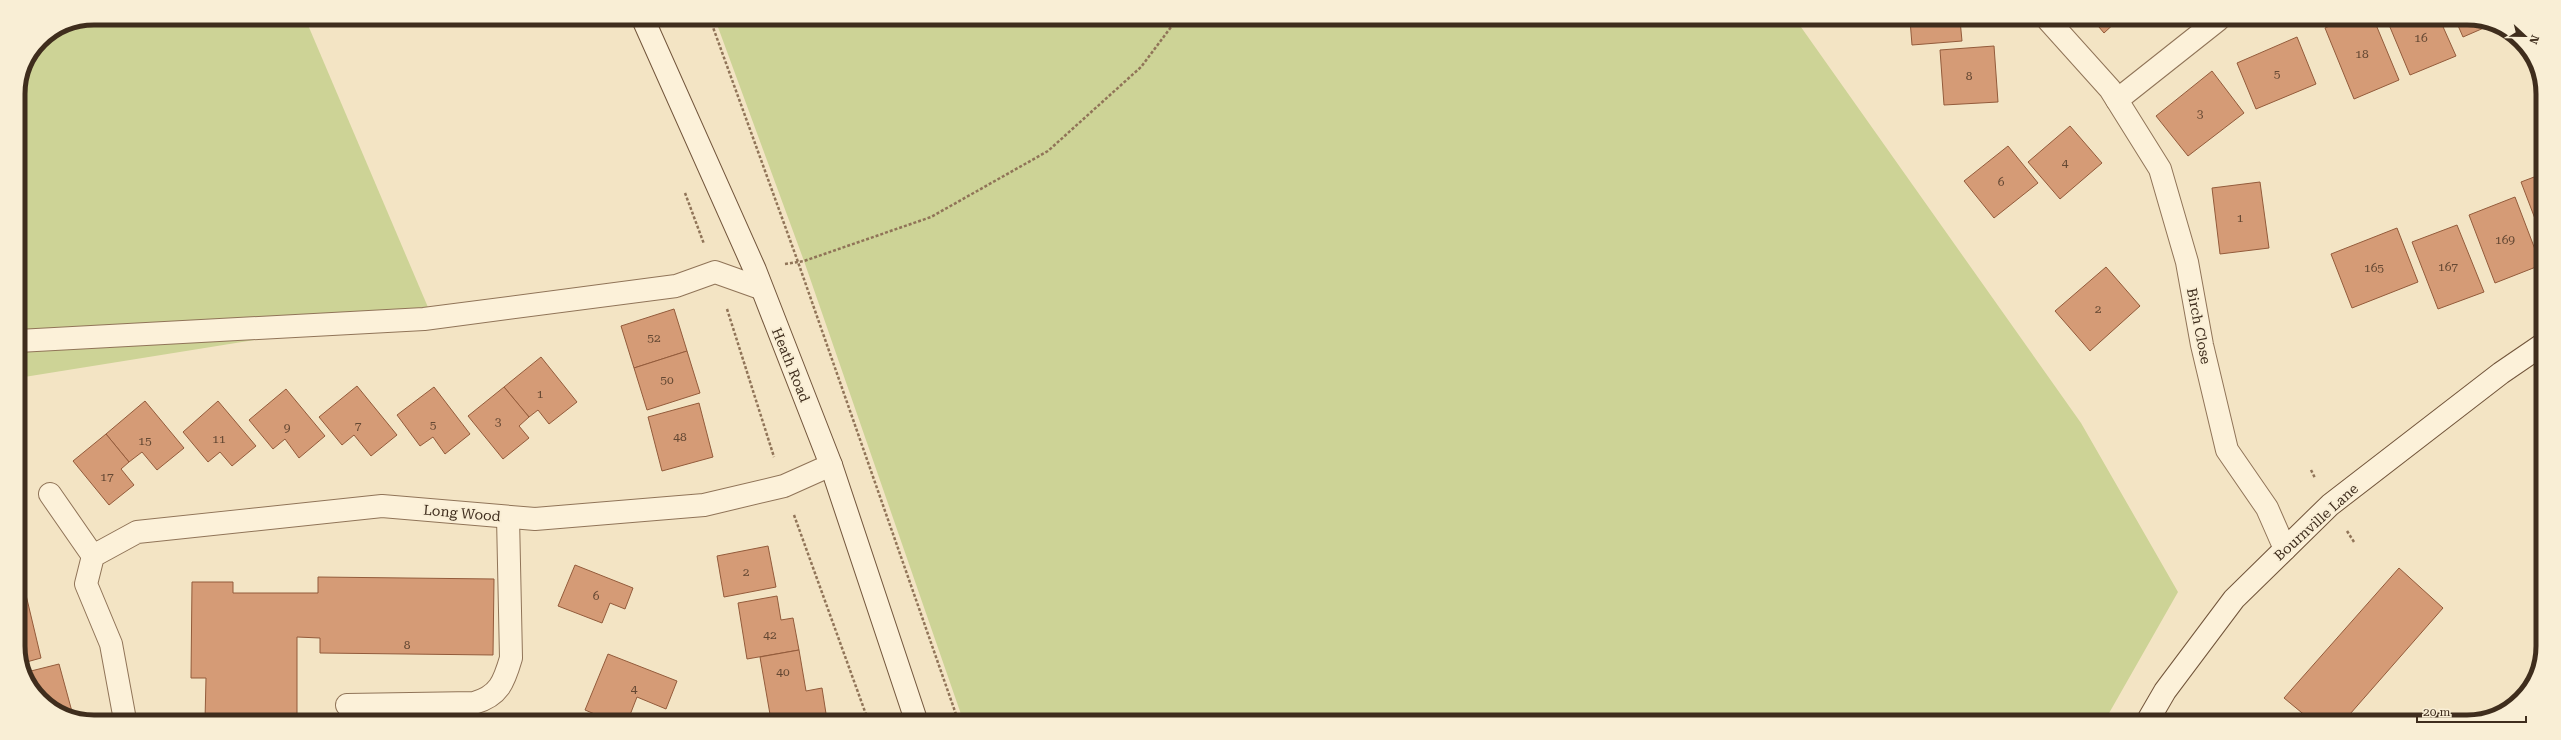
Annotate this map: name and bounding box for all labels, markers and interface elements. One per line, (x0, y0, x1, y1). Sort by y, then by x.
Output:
north arrow (2505, 16, 2545, 56)
house number: 16 (2414, 31, 2428, 45)
text: N (2526, 33, 2541, 46)
house number: 18 (2355, 47, 2369, 61)
house number: 5 (2274, 67, 2281, 81)
house number: 8 (1966, 69, 1973, 83)
house number: 3 (2197, 107, 2204, 121)
house number: 4 (2062, 156, 2069, 170)
house number: 6 (1998, 175, 2005, 189)
house number: 1 (2237, 211, 2244, 225)
house number: 169 (2495, 233, 2515, 247)
house number: 167 (2438, 260, 2458, 274)
house number: 165 (2364, 261, 2384, 275)
street label: Birch Close (2184, 287, 2214, 366)
house number: 2 (2095, 302, 2102, 316)
street label: Heath Road (769, 325, 813, 405)
house number: 52 (647, 331, 661, 345)
house number: 50 (660, 373, 674, 387)
house number: 1 (537, 387, 544, 401)
house number: 3 (495, 415, 502, 429)
house number: 5 (430, 418, 437, 432)
house number: 7 (355, 419, 362, 433)
house number: 9 (284, 421, 291, 435)
house number: 48 (673, 430, 687, 444)
house number: 11 (212, 432, 226, 446)
house number: 15 (138, 434, 152, 448)
house number: 17 (100, 470, 114, 484)
street label: Bournville Lane (2271, 480, 2361, 564)
street label: Long Wood (423, 502, 501, 524)
house number: 2 (743, 565, 750, 579)
house number: 6 (593, 589, 600, 603)
house number: 42 (763, 628, 777, 642)
house number: 8 (404, 638, 411, 652)
house number: 40 (776, 665, 790, 679)
house number: 4 (631, 682, 638, 696)
scale bar (2417, 698, 2526, 724)
text: 20 m (2423, 705, 2450, 719)

